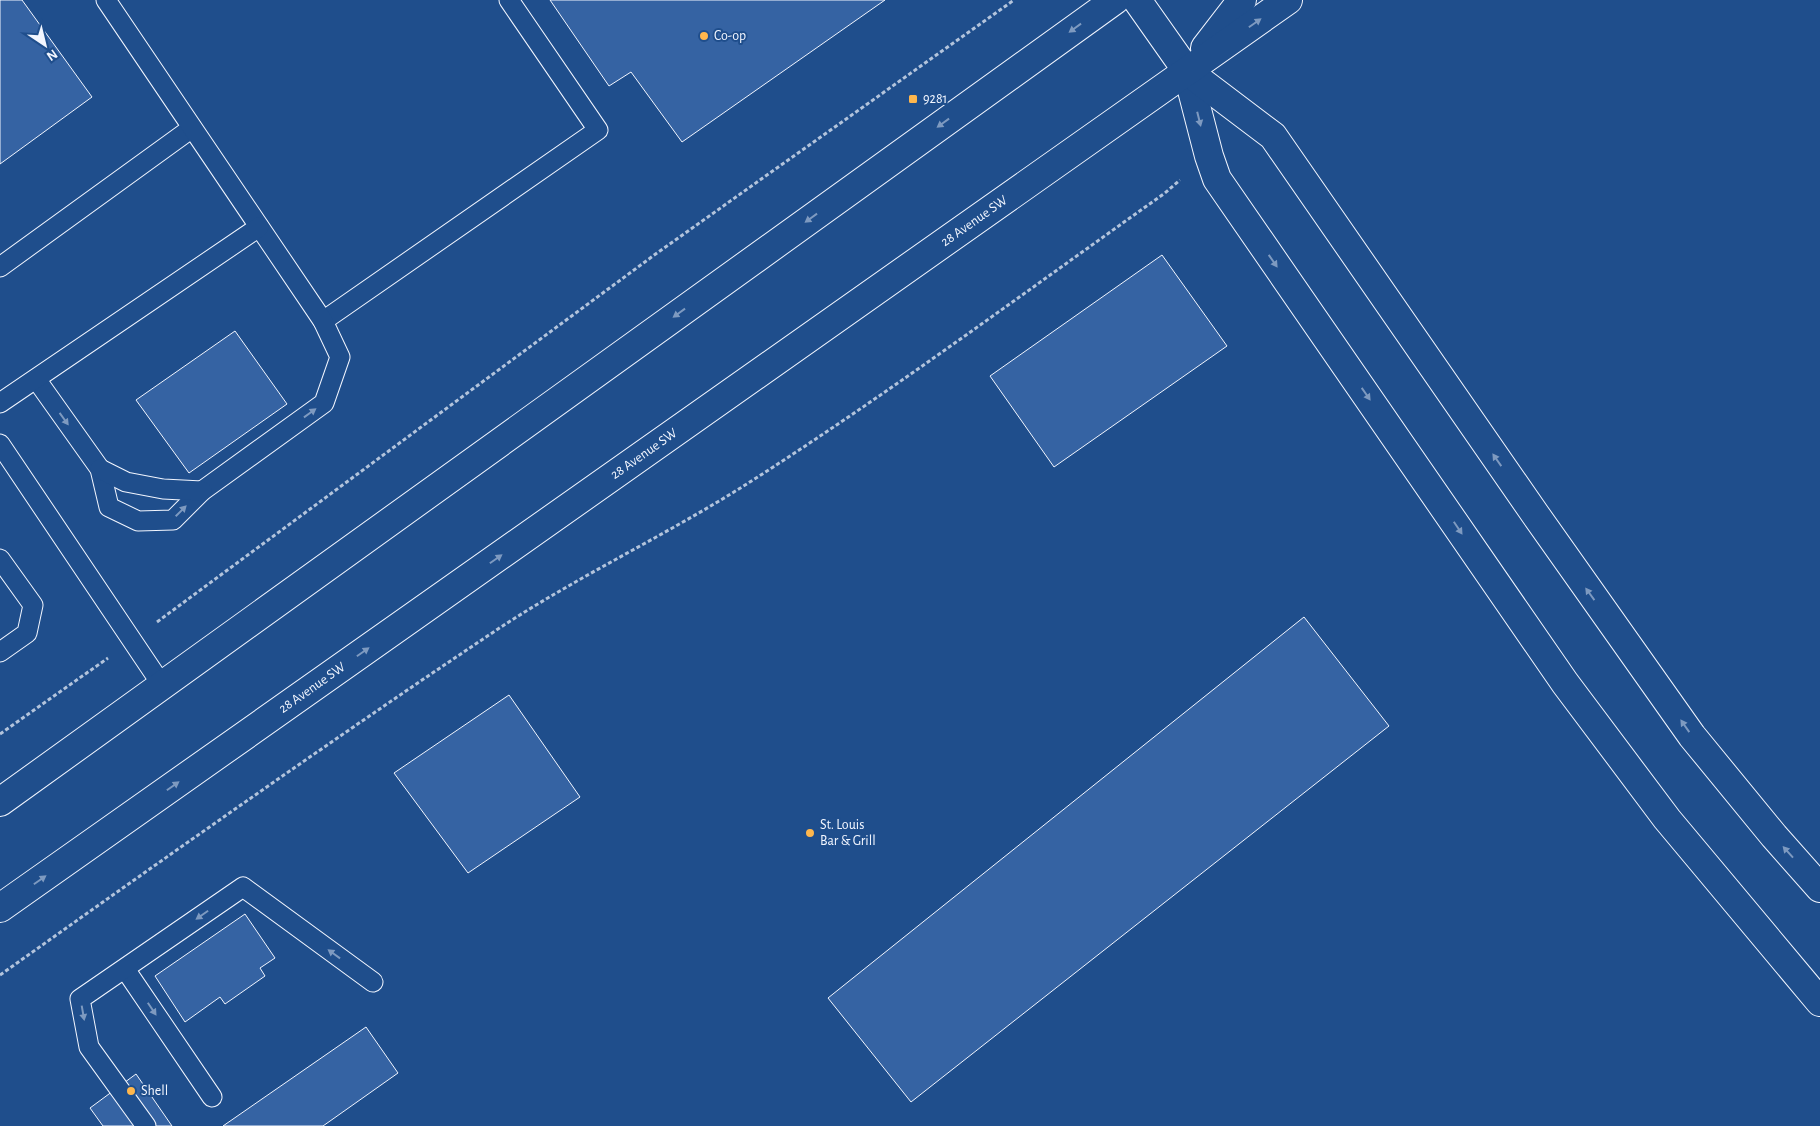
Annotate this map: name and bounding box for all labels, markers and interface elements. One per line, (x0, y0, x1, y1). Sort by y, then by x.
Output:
one-way arrow (1249, 18, 1262, 28)
north arrow (20, 20, 70, 70)
one-way arrow (1069, 23, 1082, 34)
place label: Co-op (714, 29, 746, 43)
marker: Co-op (698, 30, 710, 42)
text: N (44, 46, 60, 63)
place label: 9281 (923, 92, 947, 106)
marker: 9281 (907, 93, 919, 105)
one-way arrow (1195, 111, 1203, 126)
one-way arrow (936, 118, 950, 128)
street label: 28 Avenue SW (938, 193, 1010, 249)
one-way arrow (804, 213, 818, 223)
one-way arrow (1268, 254, 1278, 268)
one-way arrow (672, 308, 686, 318)
one-way arrow (1361, 388, 1371, 401)
one-way arrow (303, 408, 317, 418)
one-way arrow (59, 412, 69, 426)
street label: 28 Avenue SW (608, 426, 680, 482)
one-way arrow (1492, 454, 1502, 467)
one-way arrow (175, 506, 187, 518)
one-way arrow (1453, 522, 1463, 535)
one-way arrow (489, 554, 502, 564)
one-way arrow (1585, 587, 1595, 600)
one-way arrow (356, 647, 370, 657)
street label: 28 Avenue SW (276, 660, 348, 716)
one-way arrow (1680, 719, 1690, 733)
one-way arrow (166, 781, 180, 791)
place label: St. Louis Bar & Grill (820, 818, 876, 848)
marker: St. Louis Bar & Grill (804, 827, 816, 839)
one-way arrow (1782, 845, 1793, 858)
one-way arrow (33, 875, 47, 885)
one-way arrow (196, 910, 209, 920)
one-way arrow (328, 948, 341, 959)
one-way arrow (147, 1002, 157, 1016)
one-way arrow (79, 1006, 87, 1021)
place label: Shell (141, 1084, 168, 1098)
marker: Shell (125, 1085, 137, 1097)

